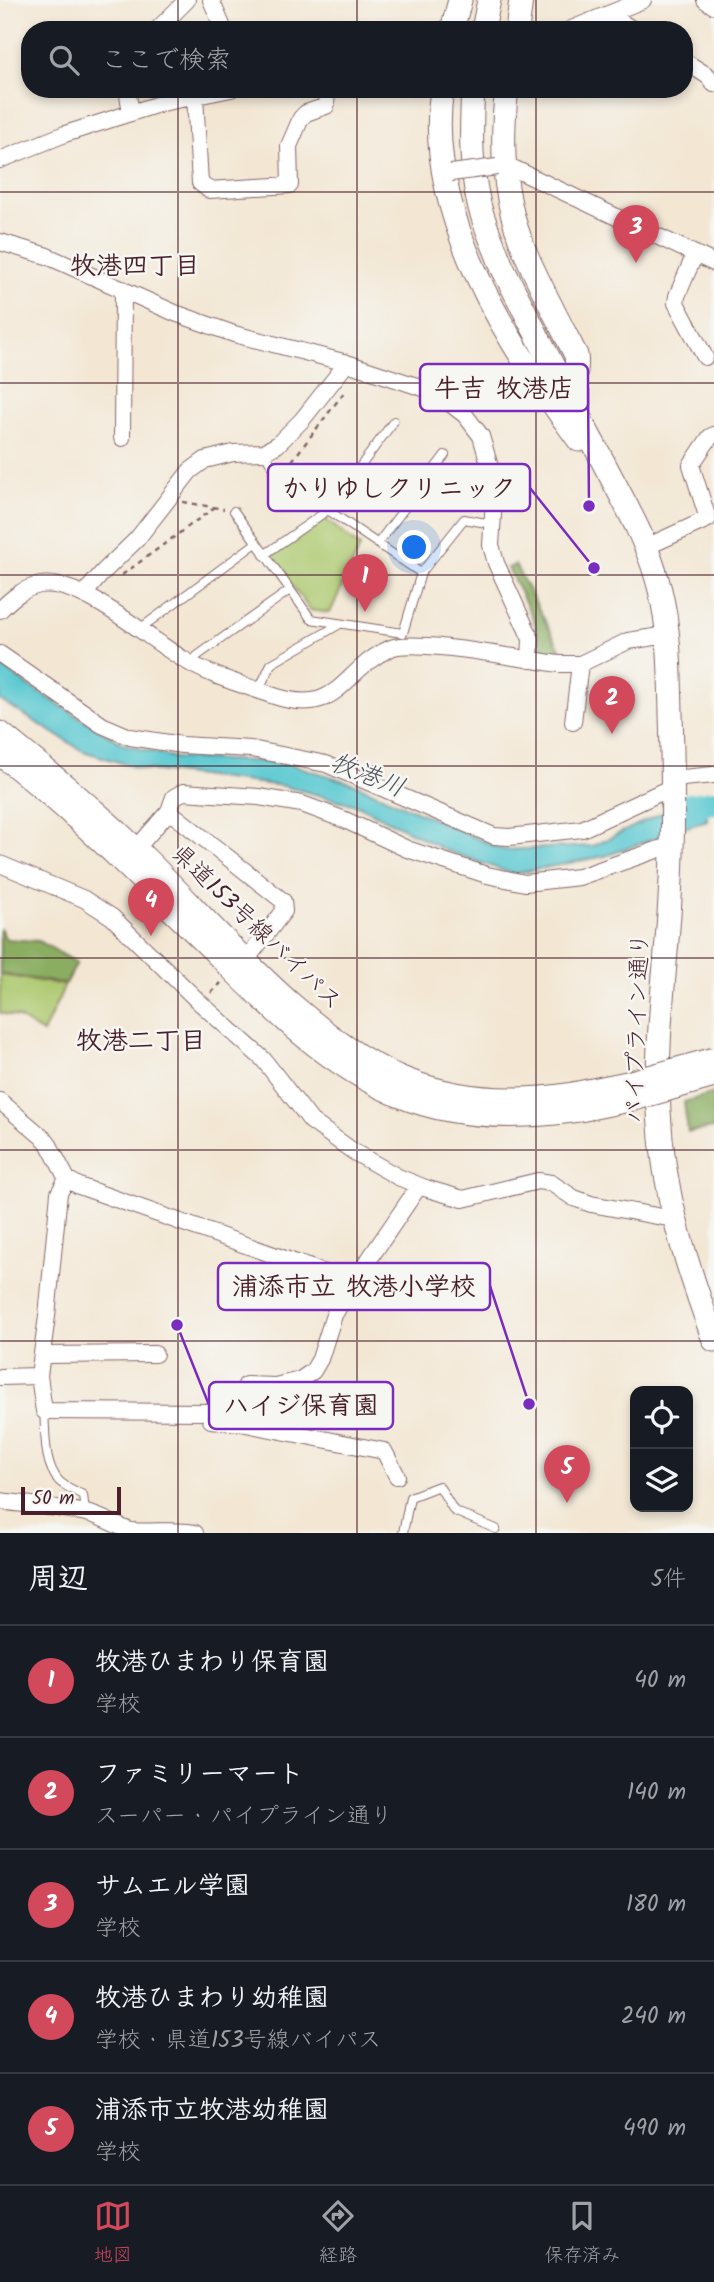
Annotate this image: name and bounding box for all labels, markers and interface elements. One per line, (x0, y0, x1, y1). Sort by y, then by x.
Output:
search box (21, 21, 693, 98)
text: ここで検索 (101, 40, 231, 82)
icon: search (45, 41, 83, 79)
pin: 3 (613, 205, 659, 263)
district label: 牧港四丁目 (70, 246, 200, 288)
callout: 牛吉 牧港店 (420, 364, 588, 411)
text: 牛吉 牧港店 (434, 369, 574, 411)
callout: かりゆしクリニック (268, 464, 530, 511)
text: かりゆしクリニック (282, 469, 516, 511)
your location (397, 530, 431, 564)
pin: 1 (342, 554, 388, 612)
pin: 2 (589, 676, 635, 734)
water label: 牧港川 (323, 742, 411, 810)
street label: 県道153号線バイパス (161, 836, 351, 1020)
pin: 4 (128, 878, 174, 936)
street label: パイプライン通り (615, 932, 661, 1124)
district label: 牧港二丁目 (76, 1021, 206, 1063)
callout: 浦添市立 牧港小学校 (218, 1263, 490, 1310)
text: 浦添市立 牧港小学校 (232, 1267, 476, 1309)
callout: ハイジ保育園 (209, 1382, 393, 1429)
text: ハイジ保育園 (223, 1386, 379, 1428)
map controls (630, 1386, 693, 1512)
button: locate (630, 1386, 693, 1449)
pin: 5 (544, 1445, 590, 1503)
button: layers (630, 1449, 693, 1512)
scale bar (21, 1484, 121, 1516)
text: 50 m (32, 1484, 74, 1514)
text: 周辺 (28, 1556, 88, 1604)
text: 5件 (651, 1562, 686, 1598)
text: 牧港ひまわり保育園 (95, 1642, 329, 1684)
text: 1 (48, 1663, 54, 1699)
text: 40 m (634, 1663, 686, 1699)
text: 学校 (95, 1687, 141, 1723)
text: ファミリーマート (95, 1754, 304, 1796)
text: 2 (44, 1775, 58, 1811)
text: 140 m (627, 1775, 686, 1811)
text: スーパー · パイプライン通り (95, 1799, 393, 1835)
text: サムエル学園 (95, 1866, 250, 1908)
text: 3 (45, 1887, 57, 1923)
text: 180 m (626, 1887, 686, 1923)
text: 学校 (95, 1911, 141, 1947)
text: 牧港ひまわり幼稚園 (95, 1978, 329, 2020)
text: 4 (45, 1999, 57, 2035)
text: 240 m (621, 1999, 686, 2035)
text: 学校 · 県道153号線バイパス (95, 2023, 381, 2059)
text: 浦添市立牧港幼稚園 (95, 2090, 329, 2132)
text: 5 (45, 2111, 57, 2147)
text: 490 m (623, 2111, 686, 2147)
text: 学校 (95, 2135, 141, 2171)
tab: 地図 (94, 2197, 132, 2271)
tab: 経路 (319, 2197, 357, 2271)
tab: 保存済み (544, 2197, 620, 2271)

